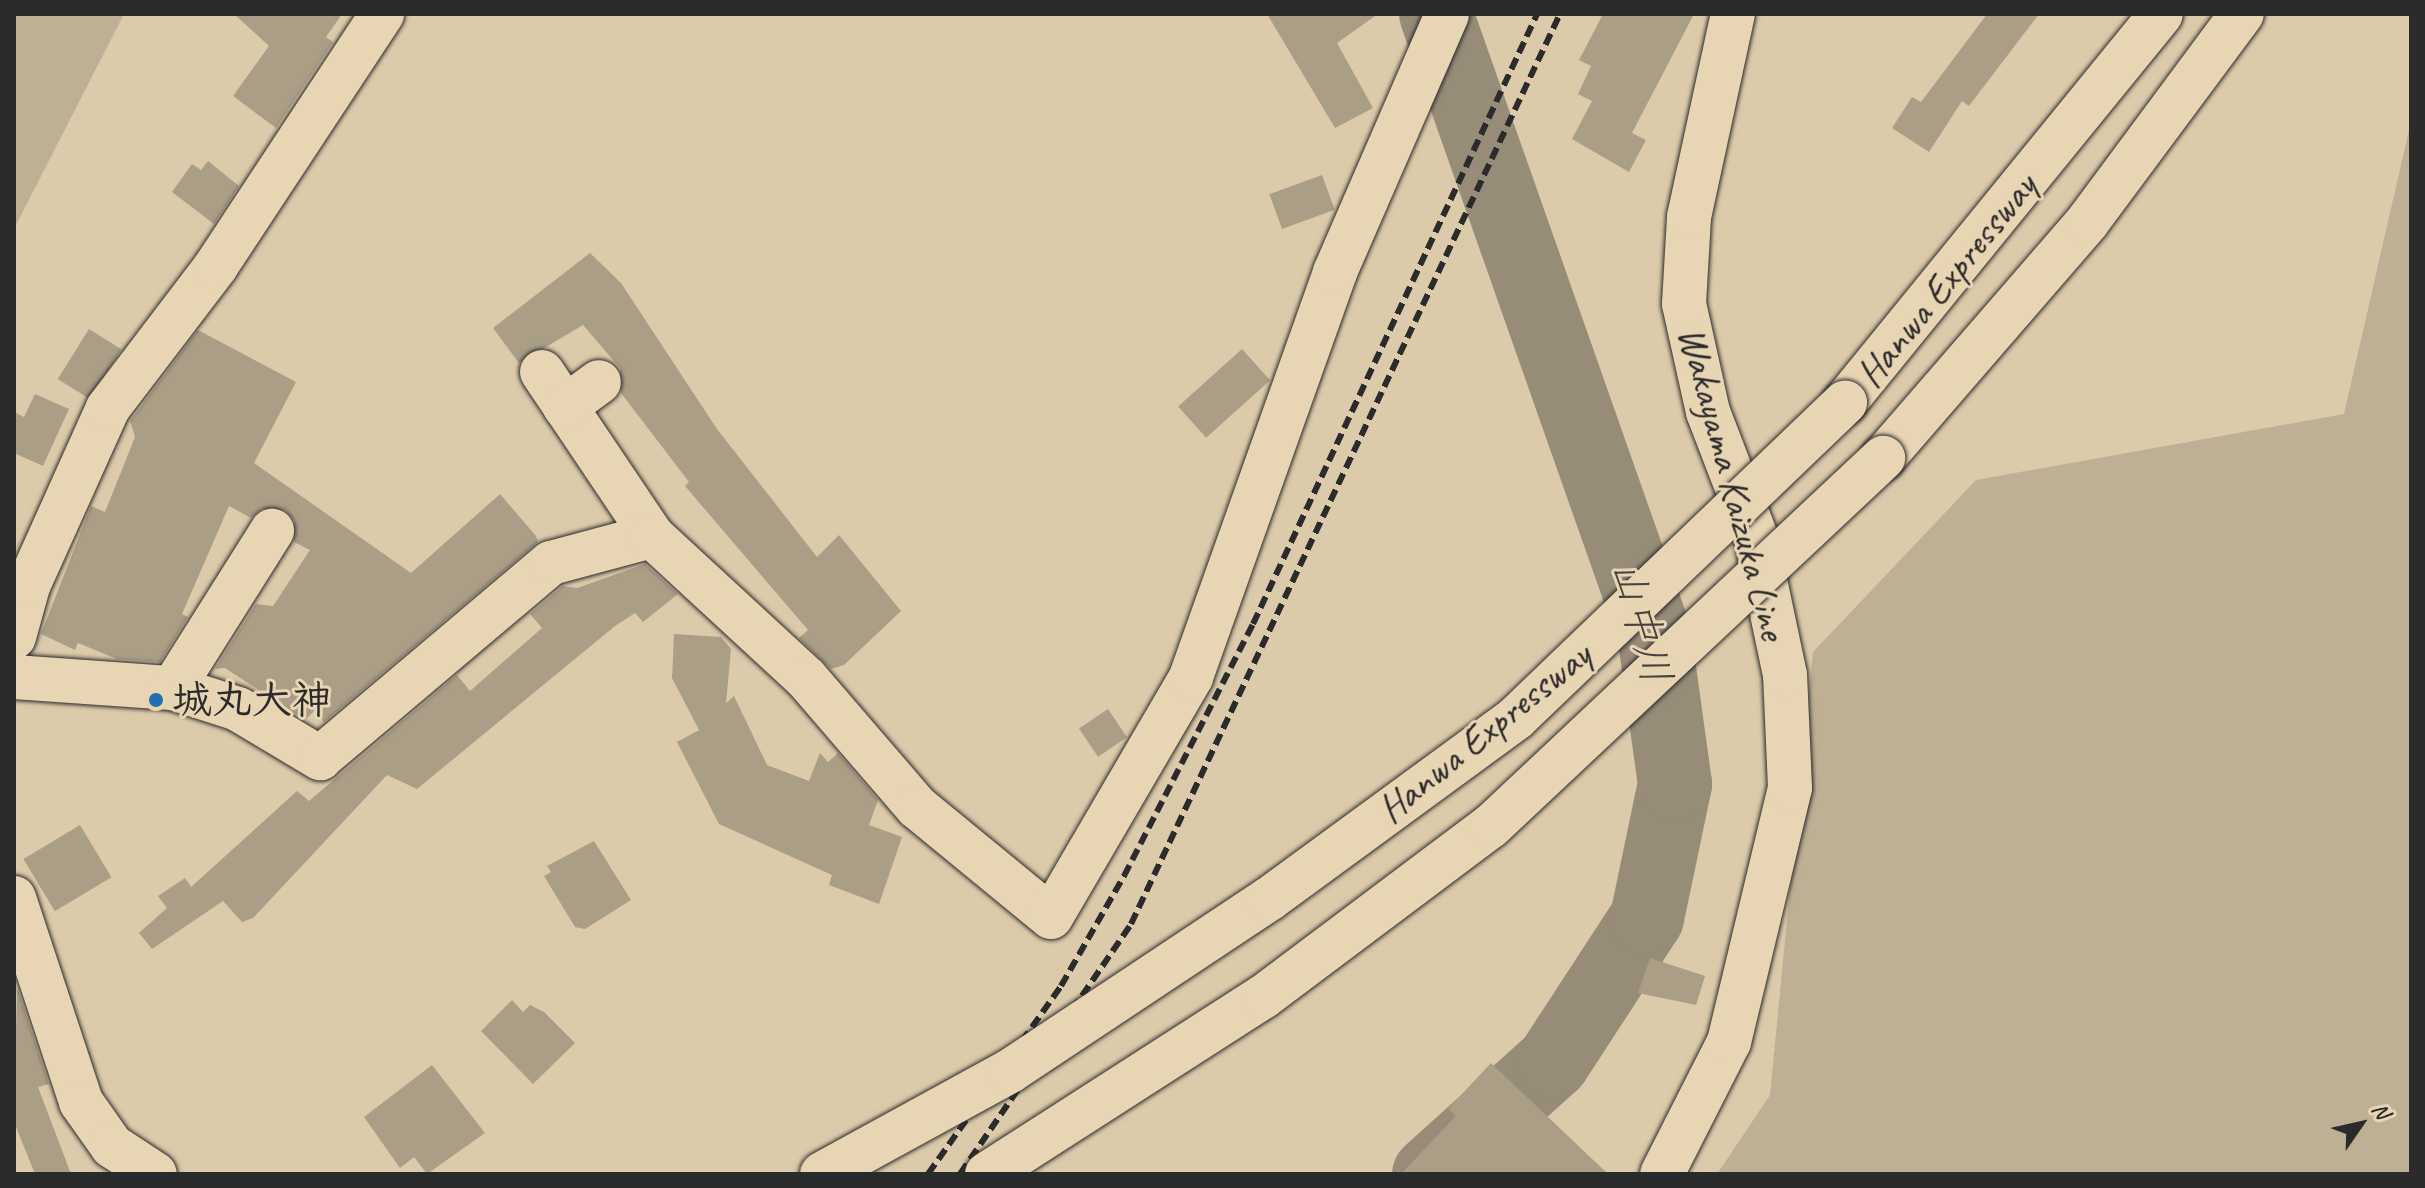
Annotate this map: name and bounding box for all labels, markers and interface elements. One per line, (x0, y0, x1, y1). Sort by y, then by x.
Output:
street label: Hanwa Expressway (1846, 164, 2046, 396)
street label: Wakayama Kaizuka Line (1668, 320, 1798, 646)
water label: 山中川 (1600, 555, 1682, 689)
street label: Hanwa Expressway (1368, 632, 1600, 832)
place label: 城丸大神 (172, 676, 332, 724)
marker: 城丸大神 (147, 691, 165, 709)
north arrow (2321, 1084, 2401, 1164)
text: N (2365, 1097, 2396, 1124)

